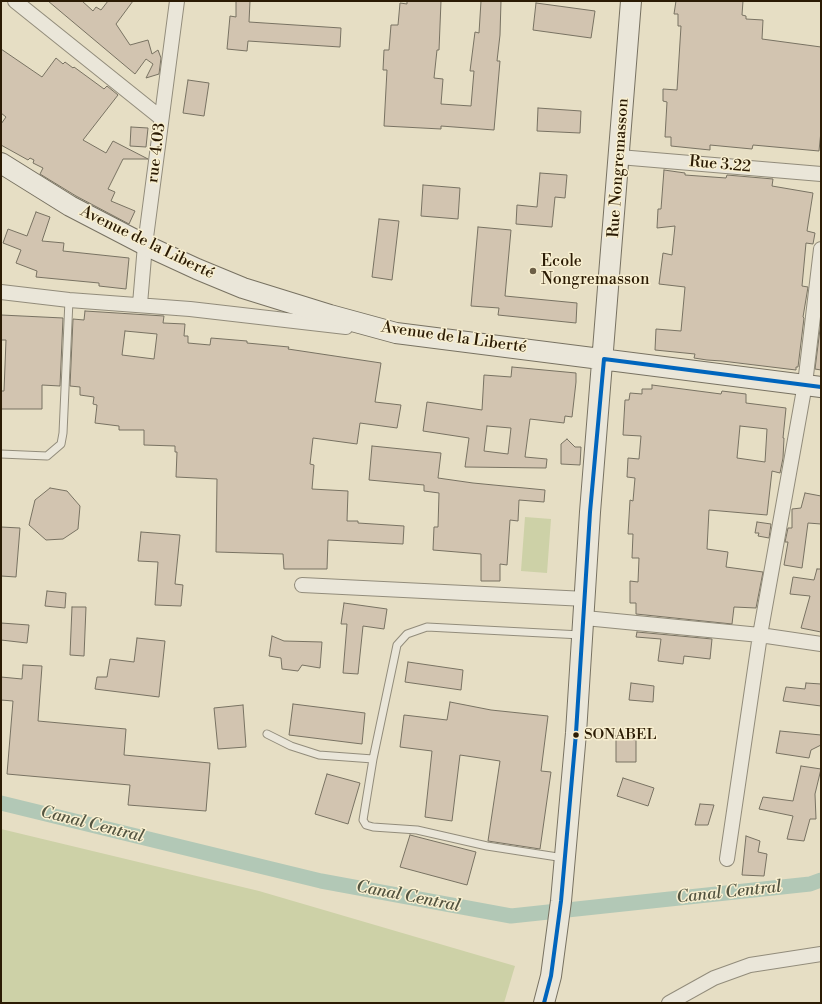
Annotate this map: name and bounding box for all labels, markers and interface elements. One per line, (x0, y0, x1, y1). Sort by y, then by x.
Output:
street label: Rue Nongremasson (605, 98, 633, 238)
street label: rue 4.03 (144, 122, 170, 184)
street label: Rue 3.22 (688, 153, 752, 177)
street label: Avenue de la Liberté (77, 202, 217, 284)
place label: Ecole Nongremasson (541, 252, 649, 290)
marker: Ecole Nongremasson (528, 266, 538, 276)
street label: Avenue de la Liberté (380, 318, 528, 358)
place label: SONABEL (584, 726, 656, 744)
marker: SONABEL (571, 730, 581, 740)
water label: Canal Central (38, 802, 146, 848)
water label: Canal Central (354, 877, 462, 917)
water label: Canal Central (675, 877, 783, 909)

